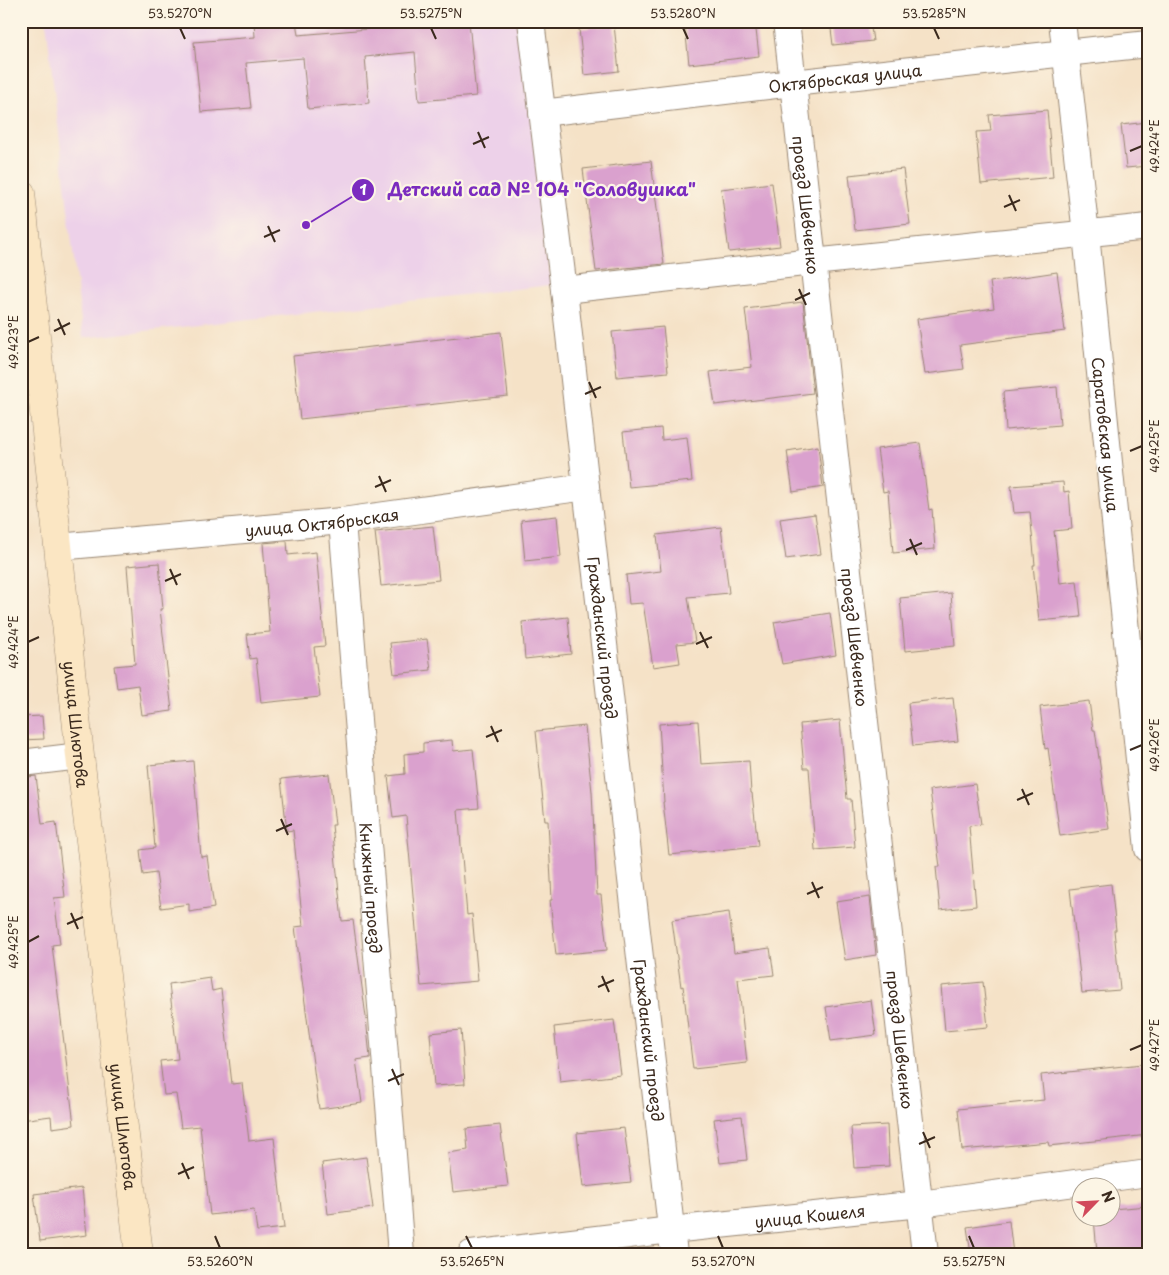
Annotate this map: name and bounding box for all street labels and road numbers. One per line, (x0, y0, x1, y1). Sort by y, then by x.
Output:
street label: Октябрьская улица (767, 57, 923, 98)
street label: проезд Шевченко (787, 134, 826, 275)
street label: Саратовская улица (1086, 356, 1126, 513)
street label: улица Октябрьская (244, 501, 400, 542)
street label: Гражданский проезд (582, 555, 625, 720)
street label: проезд Шевченко (836, 566, 875, 708)
street label: улица Шлютова (58, 660, 96, 789)
street label: Книжный проезд (354, 821, 389, 955)
street label: Гражданский проезд (628, 957, 671, 1123)
street label: проезд Шевченко (881, 969, 921, 1110)
street label: улица Шлютова (104, 1062, 143, 1191)
street label: улица Кошеля (753, 1198, 866, 1233)

